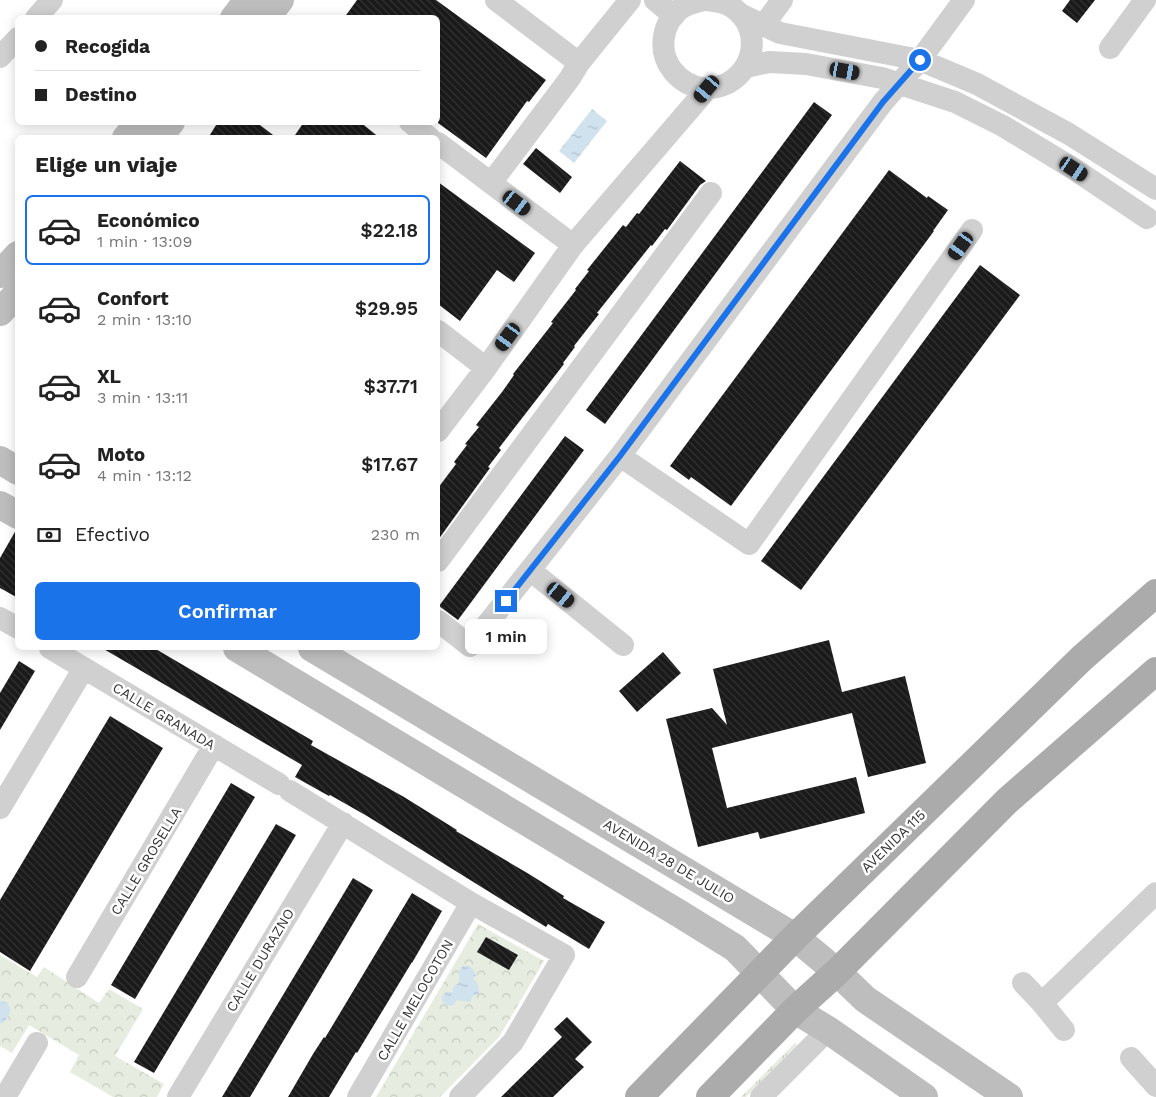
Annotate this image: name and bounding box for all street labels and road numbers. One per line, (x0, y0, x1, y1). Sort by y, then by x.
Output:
street label: CALLE GRANADA (110, 679, 218, 753)
street label: CALLE GROSELLA (107, 804, 185, 918)
street label: AVENIDA 115 (858, 806, 928, 876)
street label: AVENIDA 28 DE JULIO (601, 816, 737, 906)
street label: CALLE DURAZNO (223, 906, 297, 1014)
street label: CALLE MELOCOTON (374, 937, 456, 1063)

